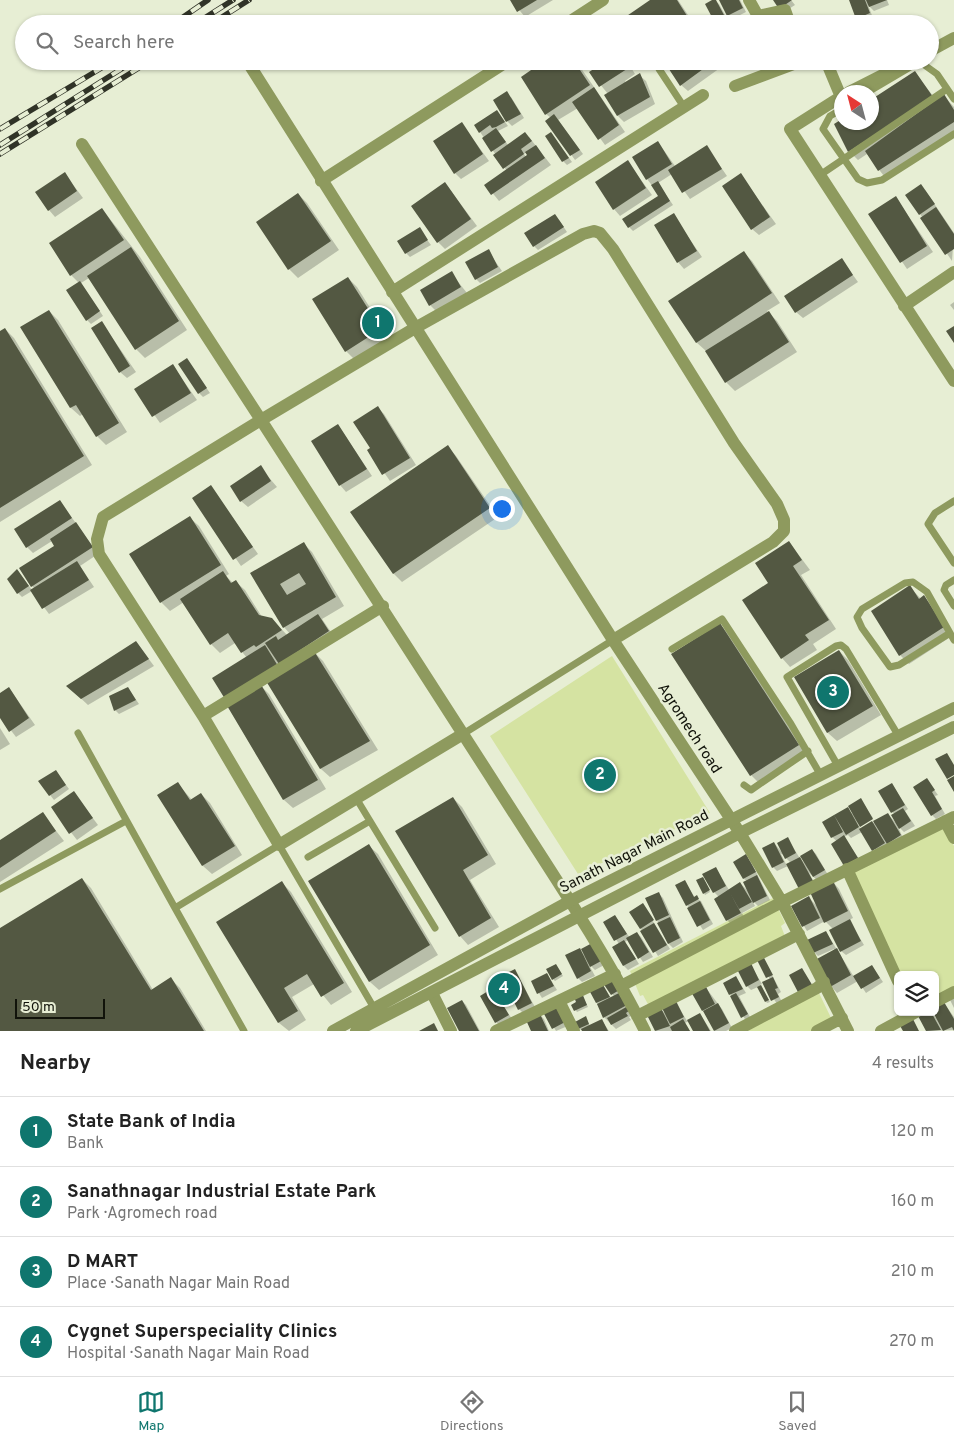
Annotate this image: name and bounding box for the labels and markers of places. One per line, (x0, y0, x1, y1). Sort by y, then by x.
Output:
pin: 1 (362, 304, 394, 342)
pin: 3 (817, 673, 849, 711)
pin: 2 (584, 756, 616, 794)
pin: 4 (488, 970, 520, 1008)

